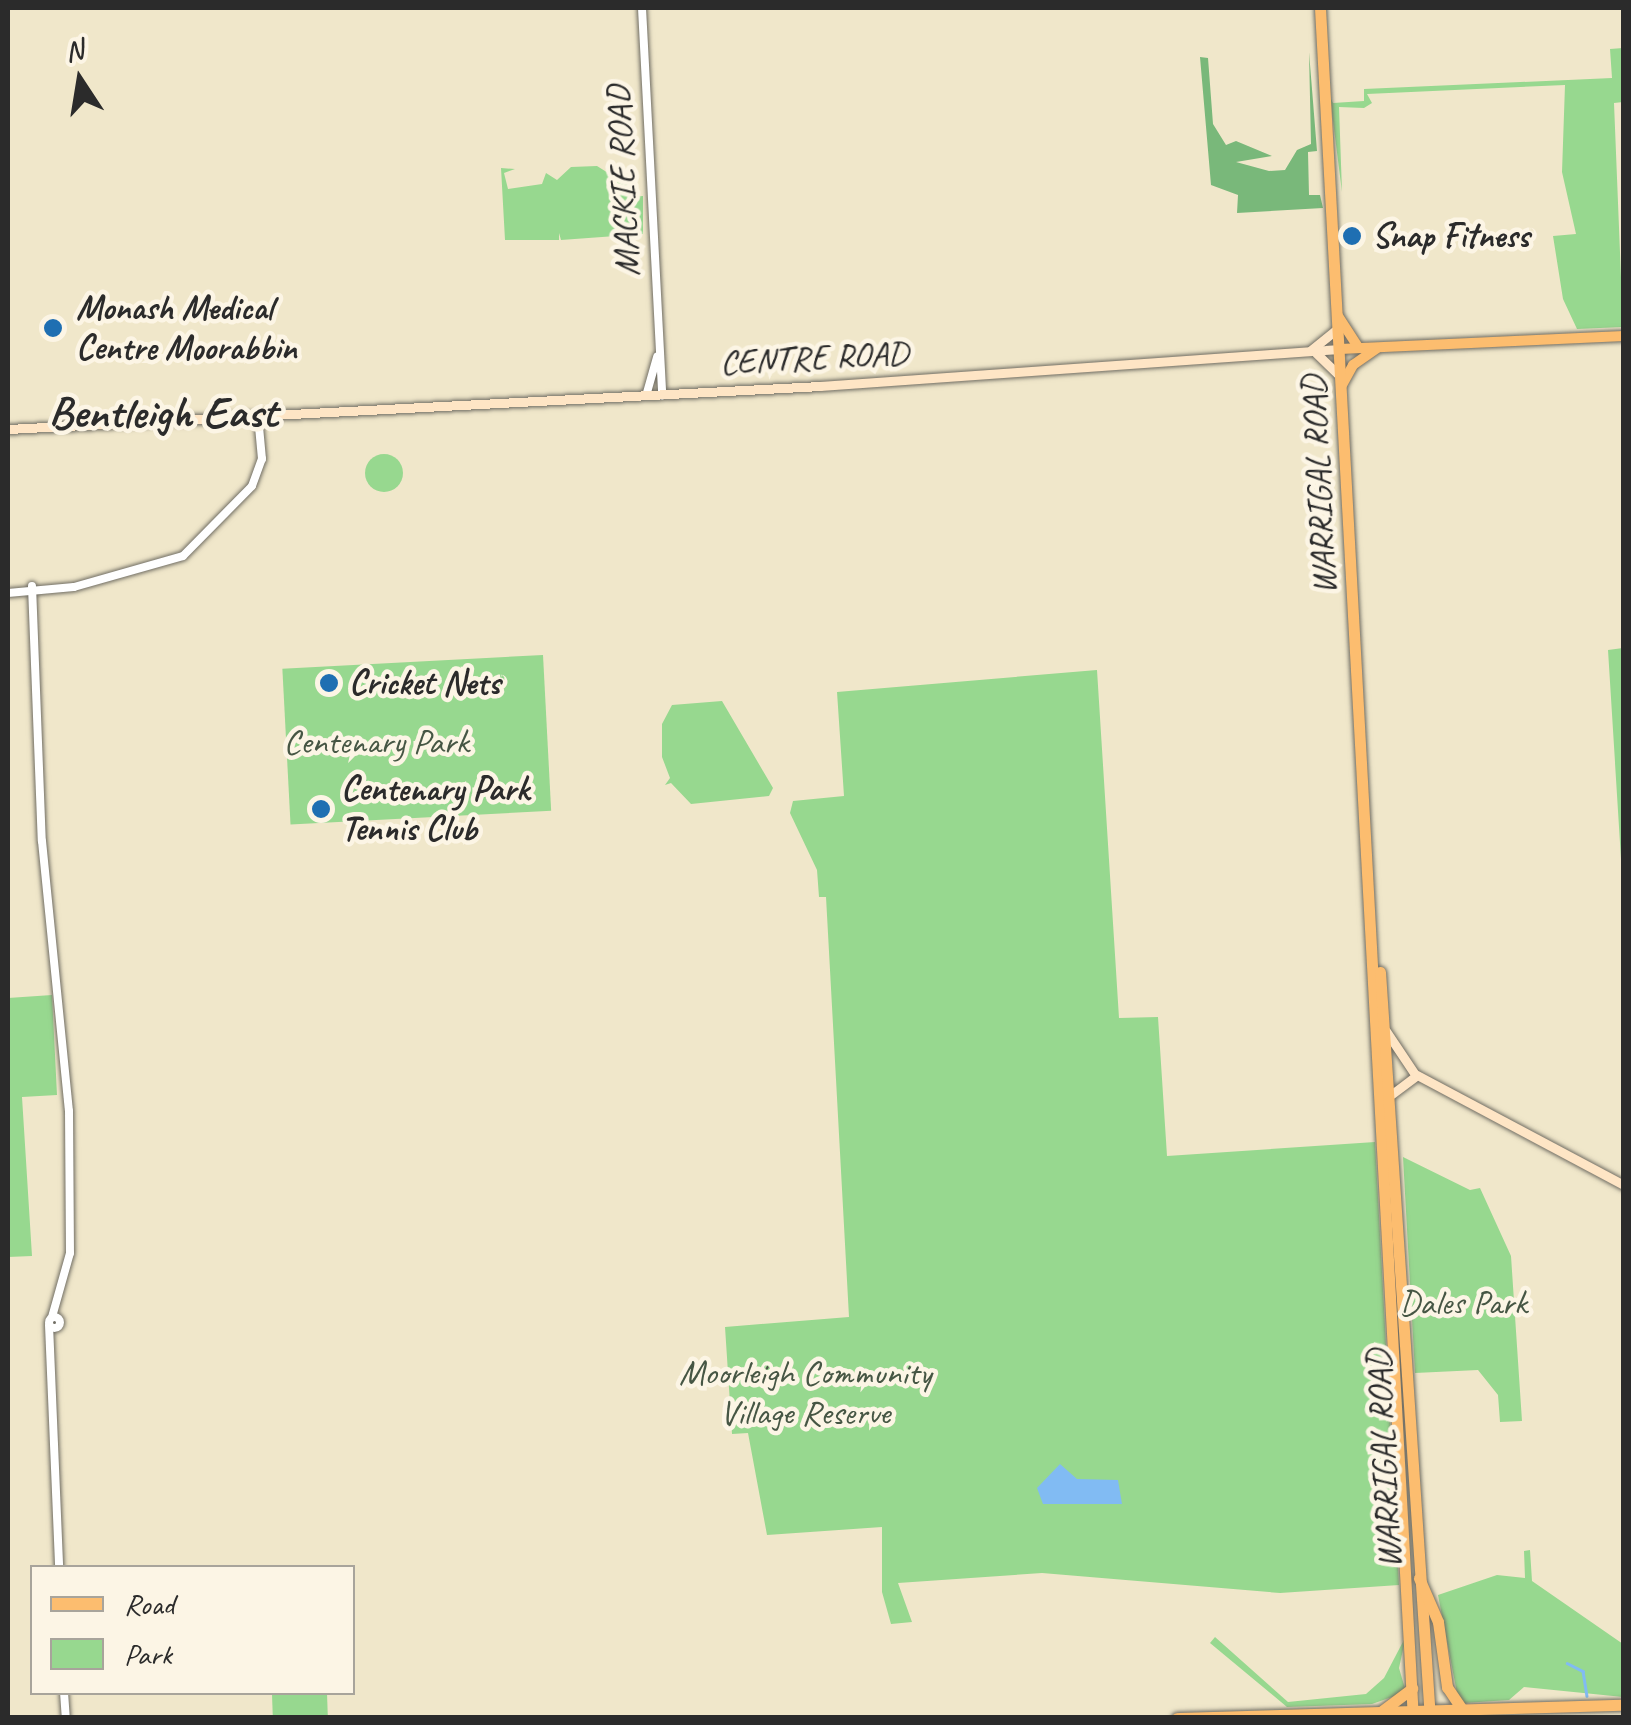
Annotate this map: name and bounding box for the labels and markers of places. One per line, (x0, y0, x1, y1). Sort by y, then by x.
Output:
place label: Snap Fitness (1372, 215, 1529, 257)
marker: Snap Fitness (1341, 225, 1363, 247)
place label: Monash Medical Centre Moorabbin (76, 287, 297, 369)
marker: Monash Medical Centre Moorabbin (40, 315, 66, 341)
place label: Cricket Nets (349, 662, 500, 704)
marker: Cricket Nets (318, 672, 340, 694)
place label: Centenary Park Tennis Club (341, 768, 529, 850)
marker: Centenary Park Tennis Club (310, 798, 332, 820)

